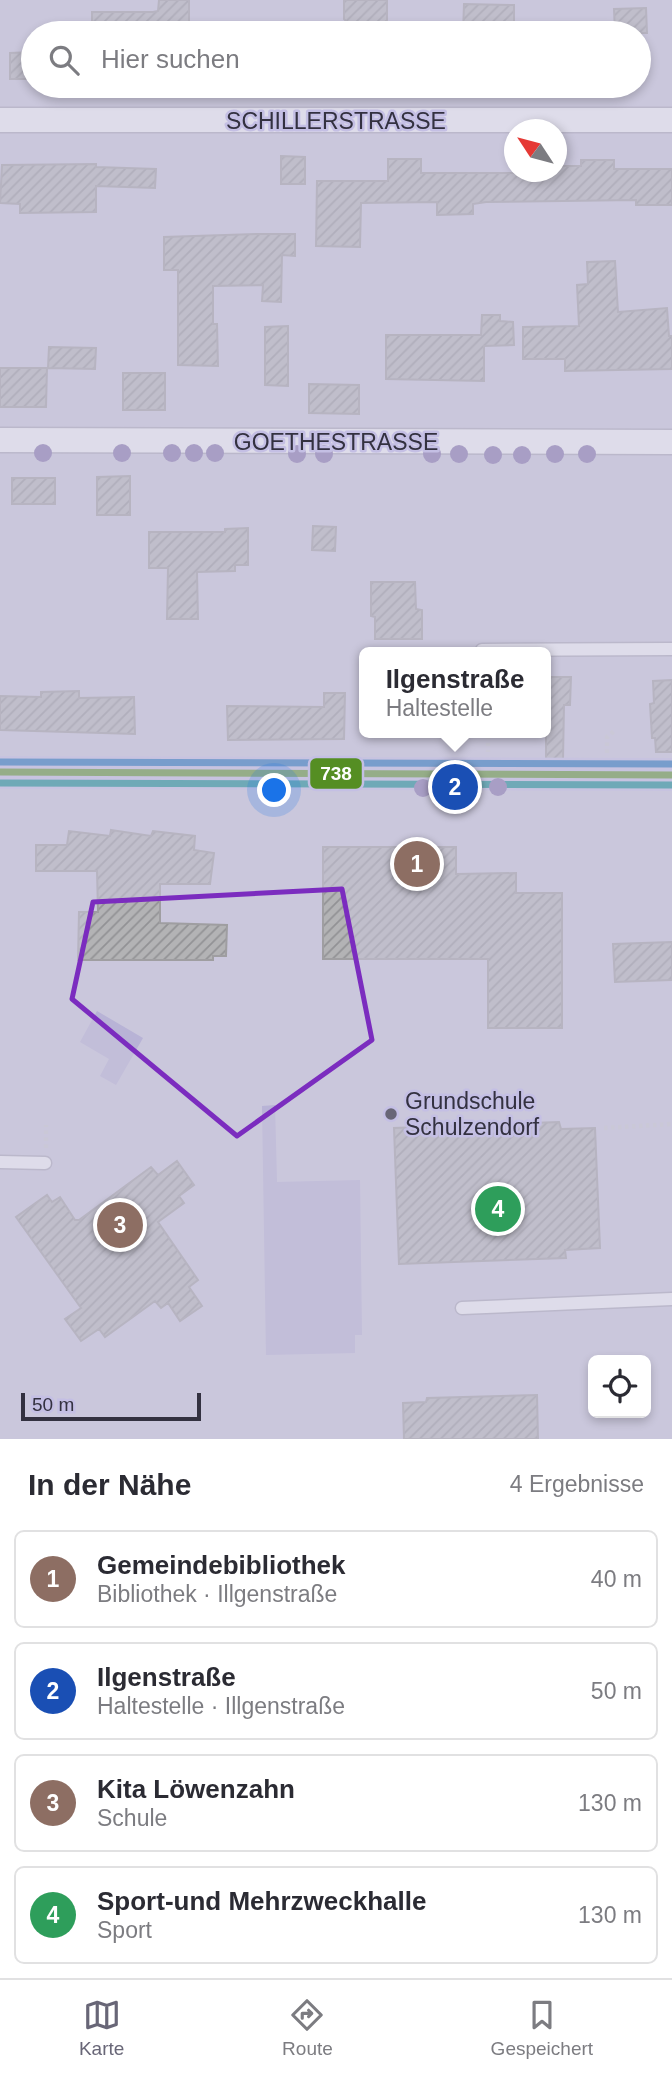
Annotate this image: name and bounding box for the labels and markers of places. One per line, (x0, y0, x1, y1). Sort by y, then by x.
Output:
pin: 2 (432, 761, 478, 813)
pin: 1 (394, 838, 440, 890)
place label: Grundschule Schulzendorf (405, 1088, 540, 1140)
marker: Grundschule Schulzendorf (383, 1106, 399, 1122)
pin: 4 (475, 1183, 521, 1235)
pin: 3 (97, 1199, 143, 1251)

